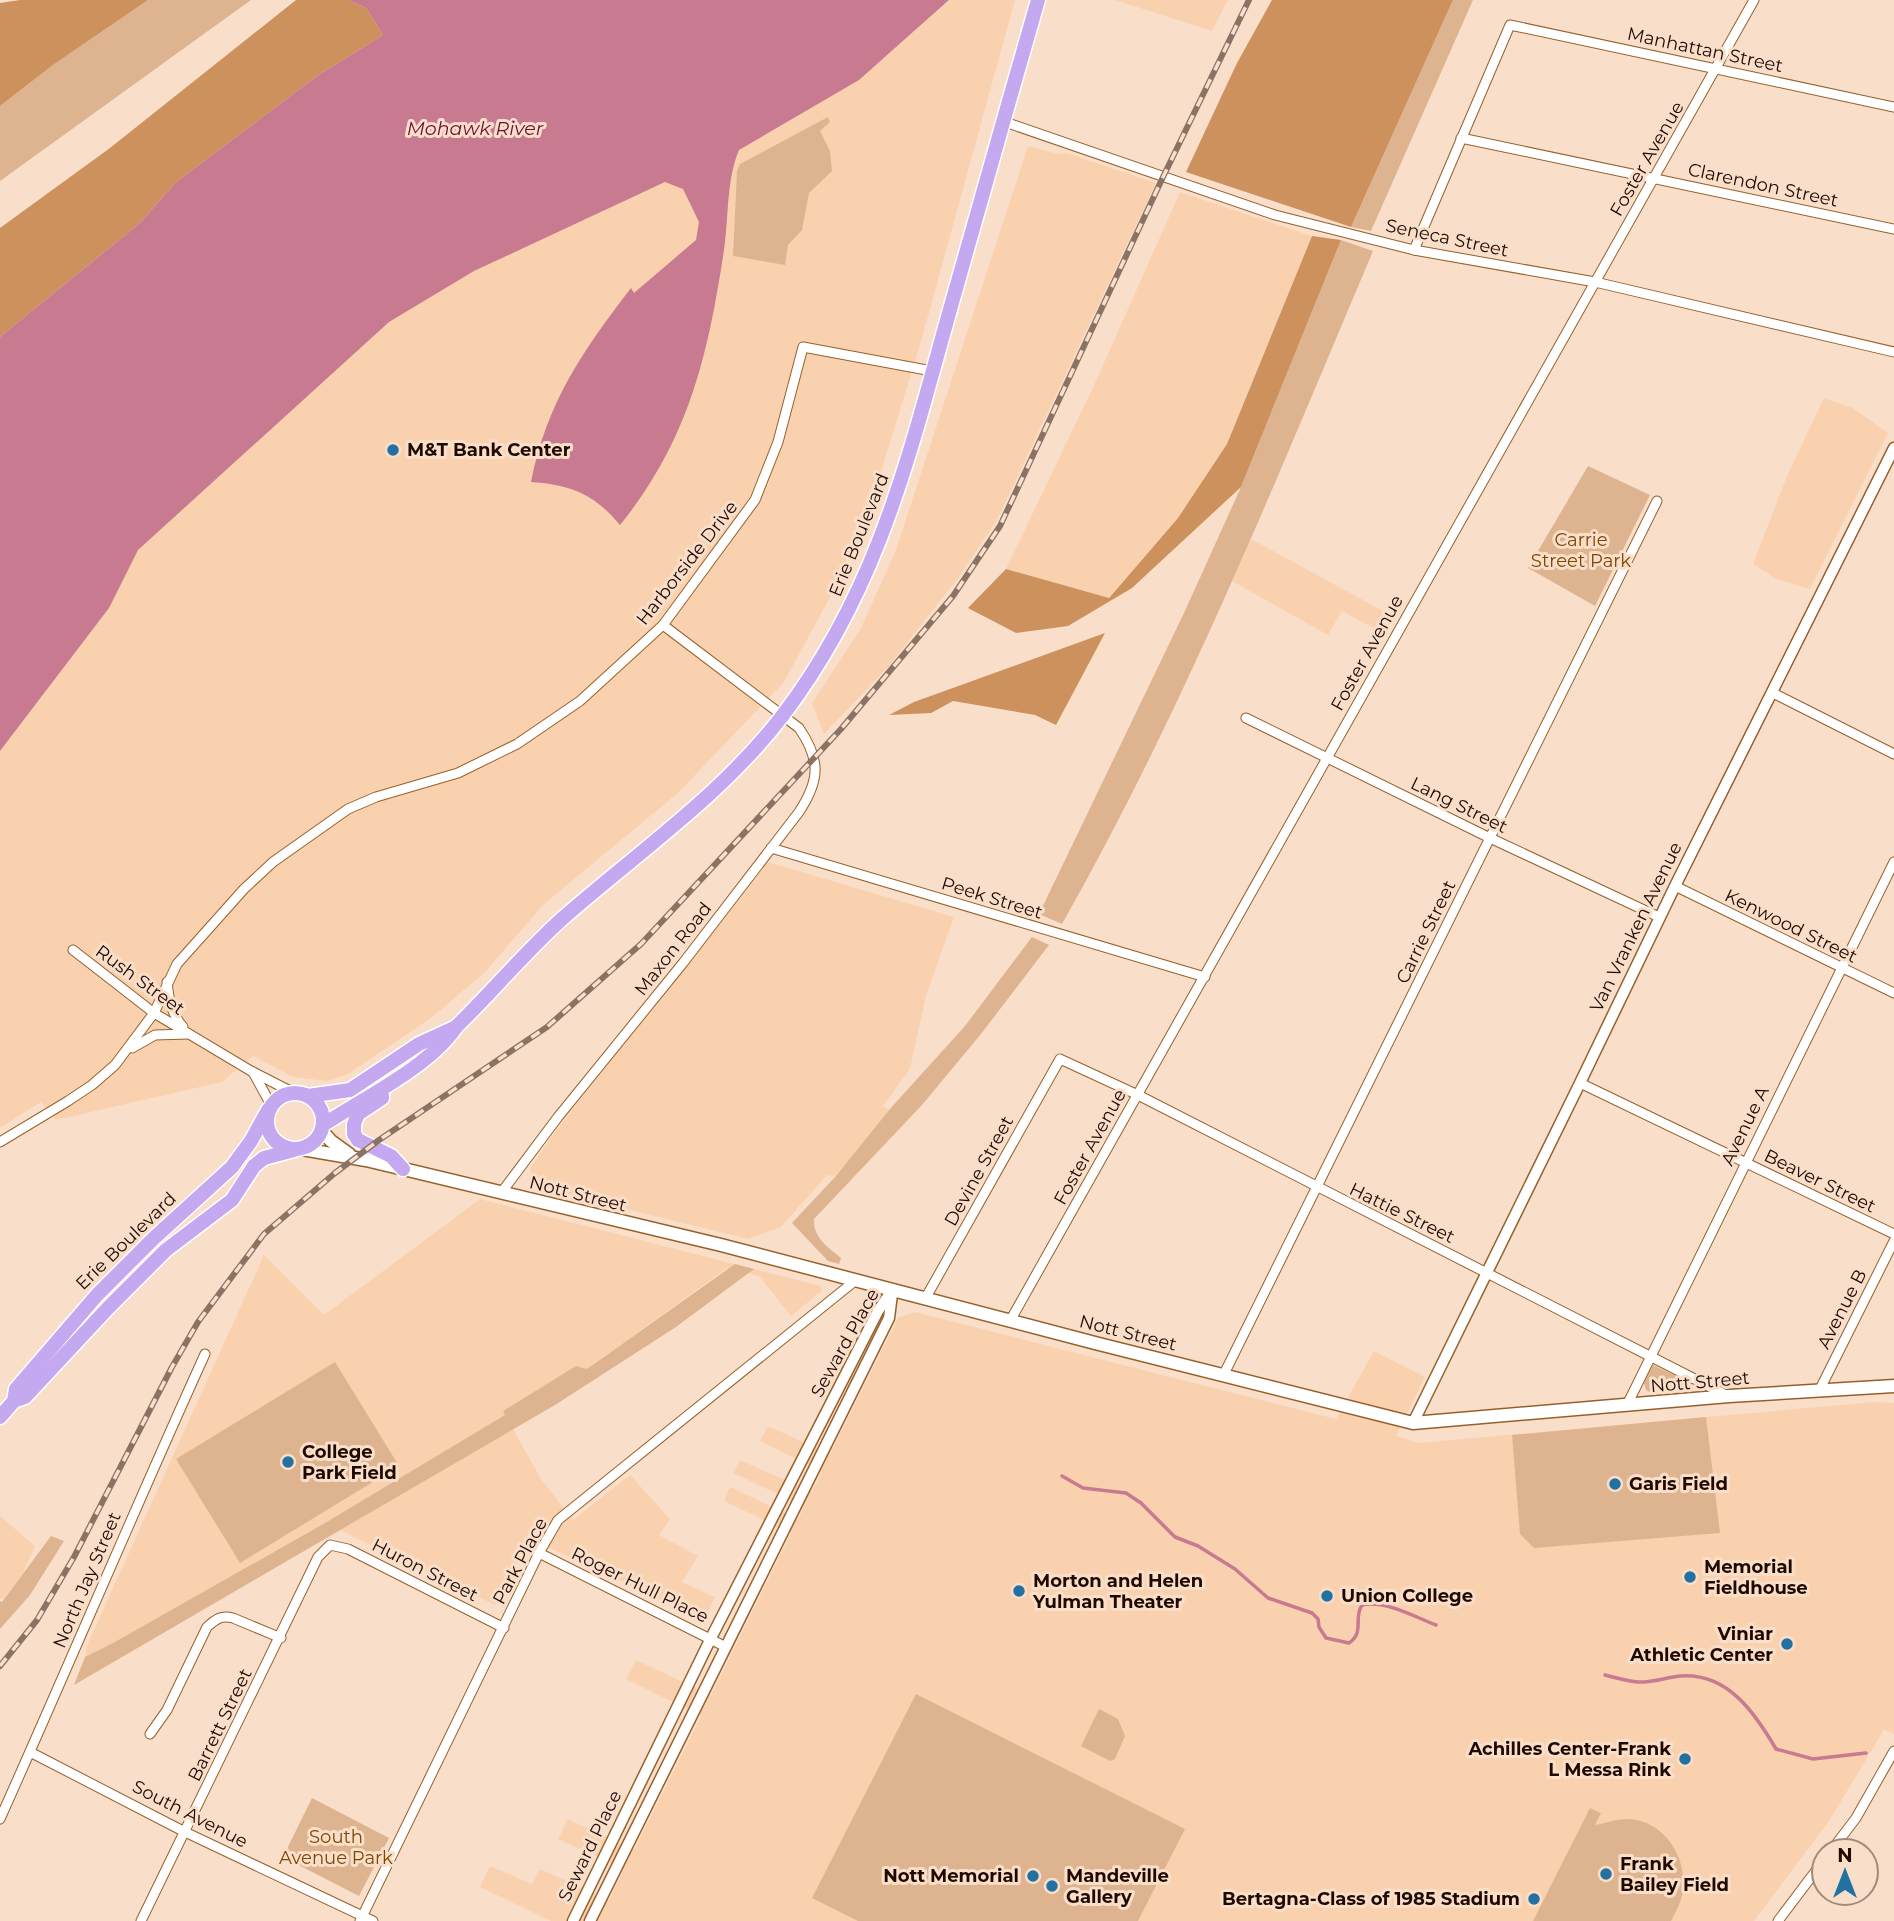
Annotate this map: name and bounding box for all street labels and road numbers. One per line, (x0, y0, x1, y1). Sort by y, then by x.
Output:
street label: Manhattan Street (1625, 23, 1785, 77)
street label: Foster Avenue (1605, 98, 1689, 220)
street label: Clarendon Street (1686, 158, 1840, 212)
street label: Seneca Street (1384, 214, 1510, 262)
street label: Erie Boulevard (824, 470, 894, 600)
street label: Harborside Drive (632, 496, 742, 629)
street label: Foster Avenue (1326, 591, 1408, 715)
street label: Lang Street (1407, 772, 1511, 838)
street label: Van Vranken Avenue (1585, 838, 1687, 1016)
street label: Peek Street (939, 872, 1045, 924)
street label: Carrie Street (1392, 877, 1460, 987)
street label: Kenwood Street (1721, 884, 1861, 968)
street label: Maxon Road (630, 898, 716, 1000)
street label: Rush Street (91, 940, 189, 1020)
street label: Avenue A (1716, 1083, 1774, 1169)
street label: Foster Avenue (1049, 1085, 1131, 1209)
street label: Devine Street (940, 1112, 1018, 1230)
street label: Beaver Street (1761, 1145, 1879, 1217)
street label: Nott Street (527, 1171, 629, 1217)
street label: Hattie Street (1346, 1178, 1458, 1248)
street label: Erie Boulevard (71, 1187, 181, 1295)
street label: Avenue B (1813, 1266, 1871, 1352)
street label: Seward Place (806, 1285, 884, 1401)
street label: Nott Street (1077, 1310, 1179, 1356)
street label: Nott Street (1650, 1367, 1750, 1397)
street label: North Jay Street (48, 1509, 126, 1651)
street label: Park Place (488, 1514, 552, 1608)
street label: Huron Street (368, 1534, 482, 1606)
street label: Roger Hull Place (568, 1542, 712, 1628)
street label: Barrett Street (183, 1665, 257, 1785)
street label: South Avenue (129, 1775, 251, 1853)
street label: Seward Place (554, 1787, 626, 1905)

